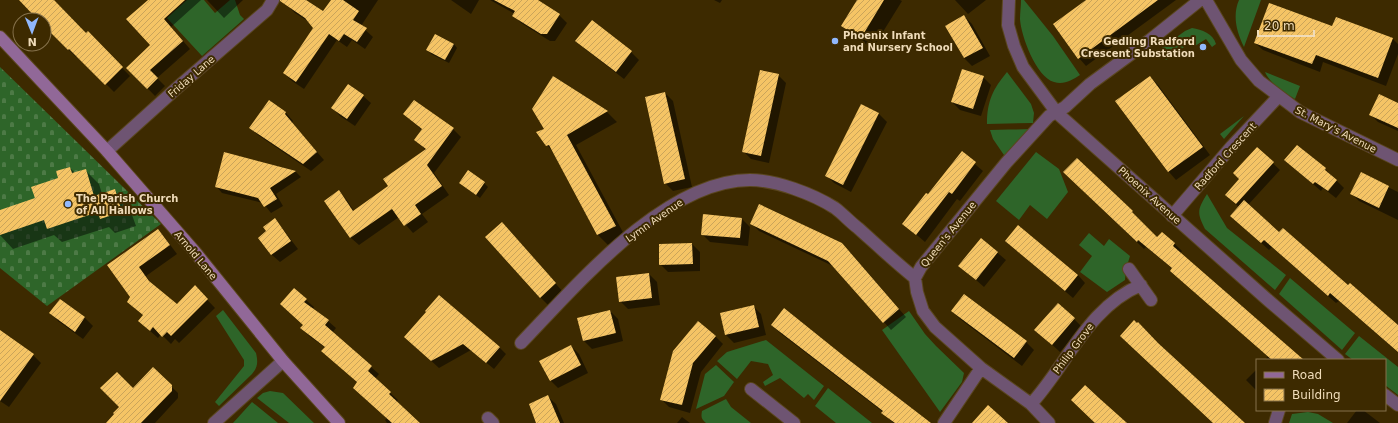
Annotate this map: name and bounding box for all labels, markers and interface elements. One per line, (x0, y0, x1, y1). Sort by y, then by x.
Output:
north arrow (12, 12, 52, 52)
scale bar (1258, 12, 1314, 38)
text: 20 m (1264, 19, 1295, 33)
place label: Phoenix Infant and Nursery School (843, 30, 953, 53)
text: N (27, 35, 37, 48)
marker: Phoenix Infant and Nursery School (830, 36, 840, 46)
place label: Gedling Radford Crescent Substation (1081, 36, 1195, 59)
marker: Gedling Radford Crescent Substation (1198, 42, 1208, 52)
street label: Friday Lane (166, 53, 217, 99)
street label: St. Mary's Avenue (1293, 104, 1378, 155)
street label: Radford Crescent (1192, 120, 1258, 192)
street label: Phoenix Avenue (1116, 165, 1183, 226)
place label: The Parish Church of All Hallows (76, 193, 178, 216)
street label: Lymn Avenue (624, 197, 685, 244)
marker: The Parish Church of All Hallows (63, 199, 73, 209)
street label: Queen's Avenue (919, 199, 978, 269)
street label: Arnold Lane (172, 229, 219, 282)
street label: Philip Grove (1051, 321, 1096, 376)
legend (1256, 359, 1386, 411)
text: Road (1292, 368, 1322, 382)
text: Building (1292, 388, 1341, 402)

